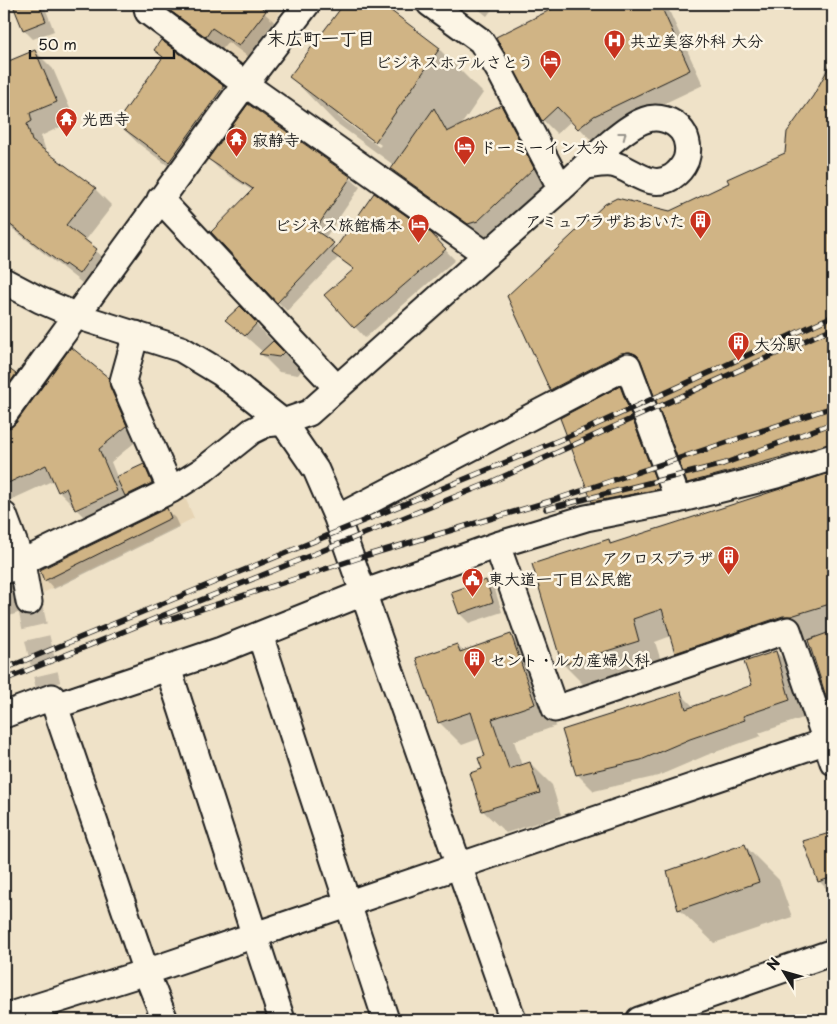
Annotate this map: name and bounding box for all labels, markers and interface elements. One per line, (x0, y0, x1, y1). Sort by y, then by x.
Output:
district label: 末広町一丁目 (267, 24, 375, 51)
scale bar (30, 28, 174, 60)
hospital icon: 共立美容外科 大分 (602, 28, 626, 59)
place label: 共立美容外科 大分 (630, 28, 763, 52)
text: 50 m (38, 32, 77, 55)
place label: ビジネスホテルさとう (376, 49, 534, 73)
hotel icon: ビジネスホテルさとう (538, 49, 562, 80)
temple icon: 光西寺 (54, 106, 78, 137)
place label: 光西寺 (82, 106, 130, 130)
temple icon: 寂静寺 (224, 127, 248, 158)
place label: 寂静寺 (252, 127, 300, 151)
one-way arrow (617, 132, 626, 140)
hotel icon: ドーミーイン大分 (452, 134, 476, 165)
place label: ドーミーイン大分 (480, 134, 608, 158)
place label: アミュプラザおおいた (525, 208, 685, 232)
building icon: アミュプラザおおいた (689, 208, 713, 239)
place label: ビジネス旅館橋本 (275, 212, 402, 236)
hotel icon: ビジネス旅館橋本 (406, 212, 430, 243)
building icon: 大分駅 (726, 331, 750, 362)
place label: 大分駅 (754, 331, 802, 355)
place label: アクロスプラザ (602, 545, 713, 569)
building icon: アクロスプラザ (717, 545, 741, 576)
public building icon: 東大道一丁目公民館 (460, 566, 484, 597)
place label: 東大道一丁目公民館 (488, 566, 632, 590)
building icon: セント・ルカ産婦人科 (462, 647, 486, 678)
place label: セント・ルカ産婦人科 (490, 647, 650, 671)
north arrow (760, 946, 810, 996)
text: N (761, 953, 785, 975)

